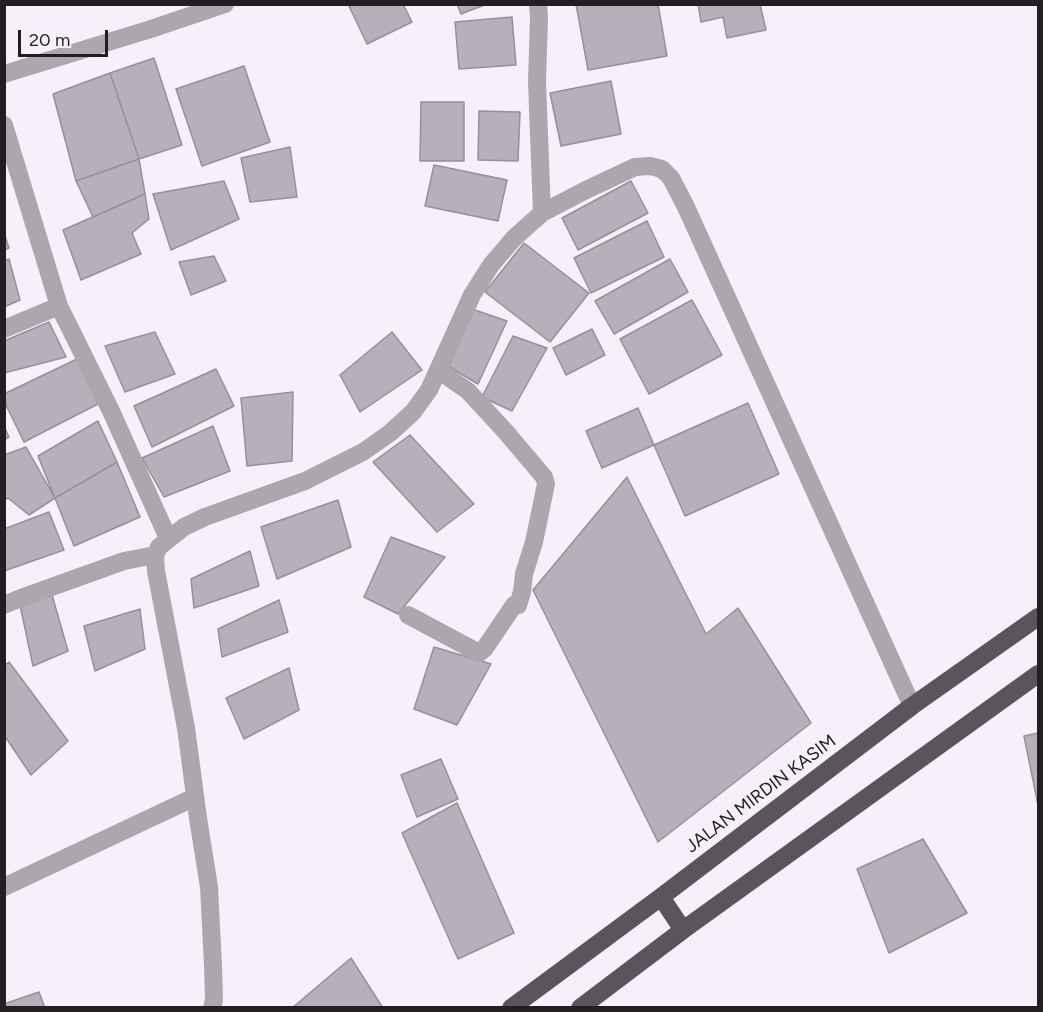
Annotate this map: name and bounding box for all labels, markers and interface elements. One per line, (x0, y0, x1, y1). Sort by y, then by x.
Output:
scale bar (21, 18, 111, 56)
text: 20 m (29, 29, 70, 51)
street label: JALAN MIRDIN KASIM (682, 730, 840, 858)

